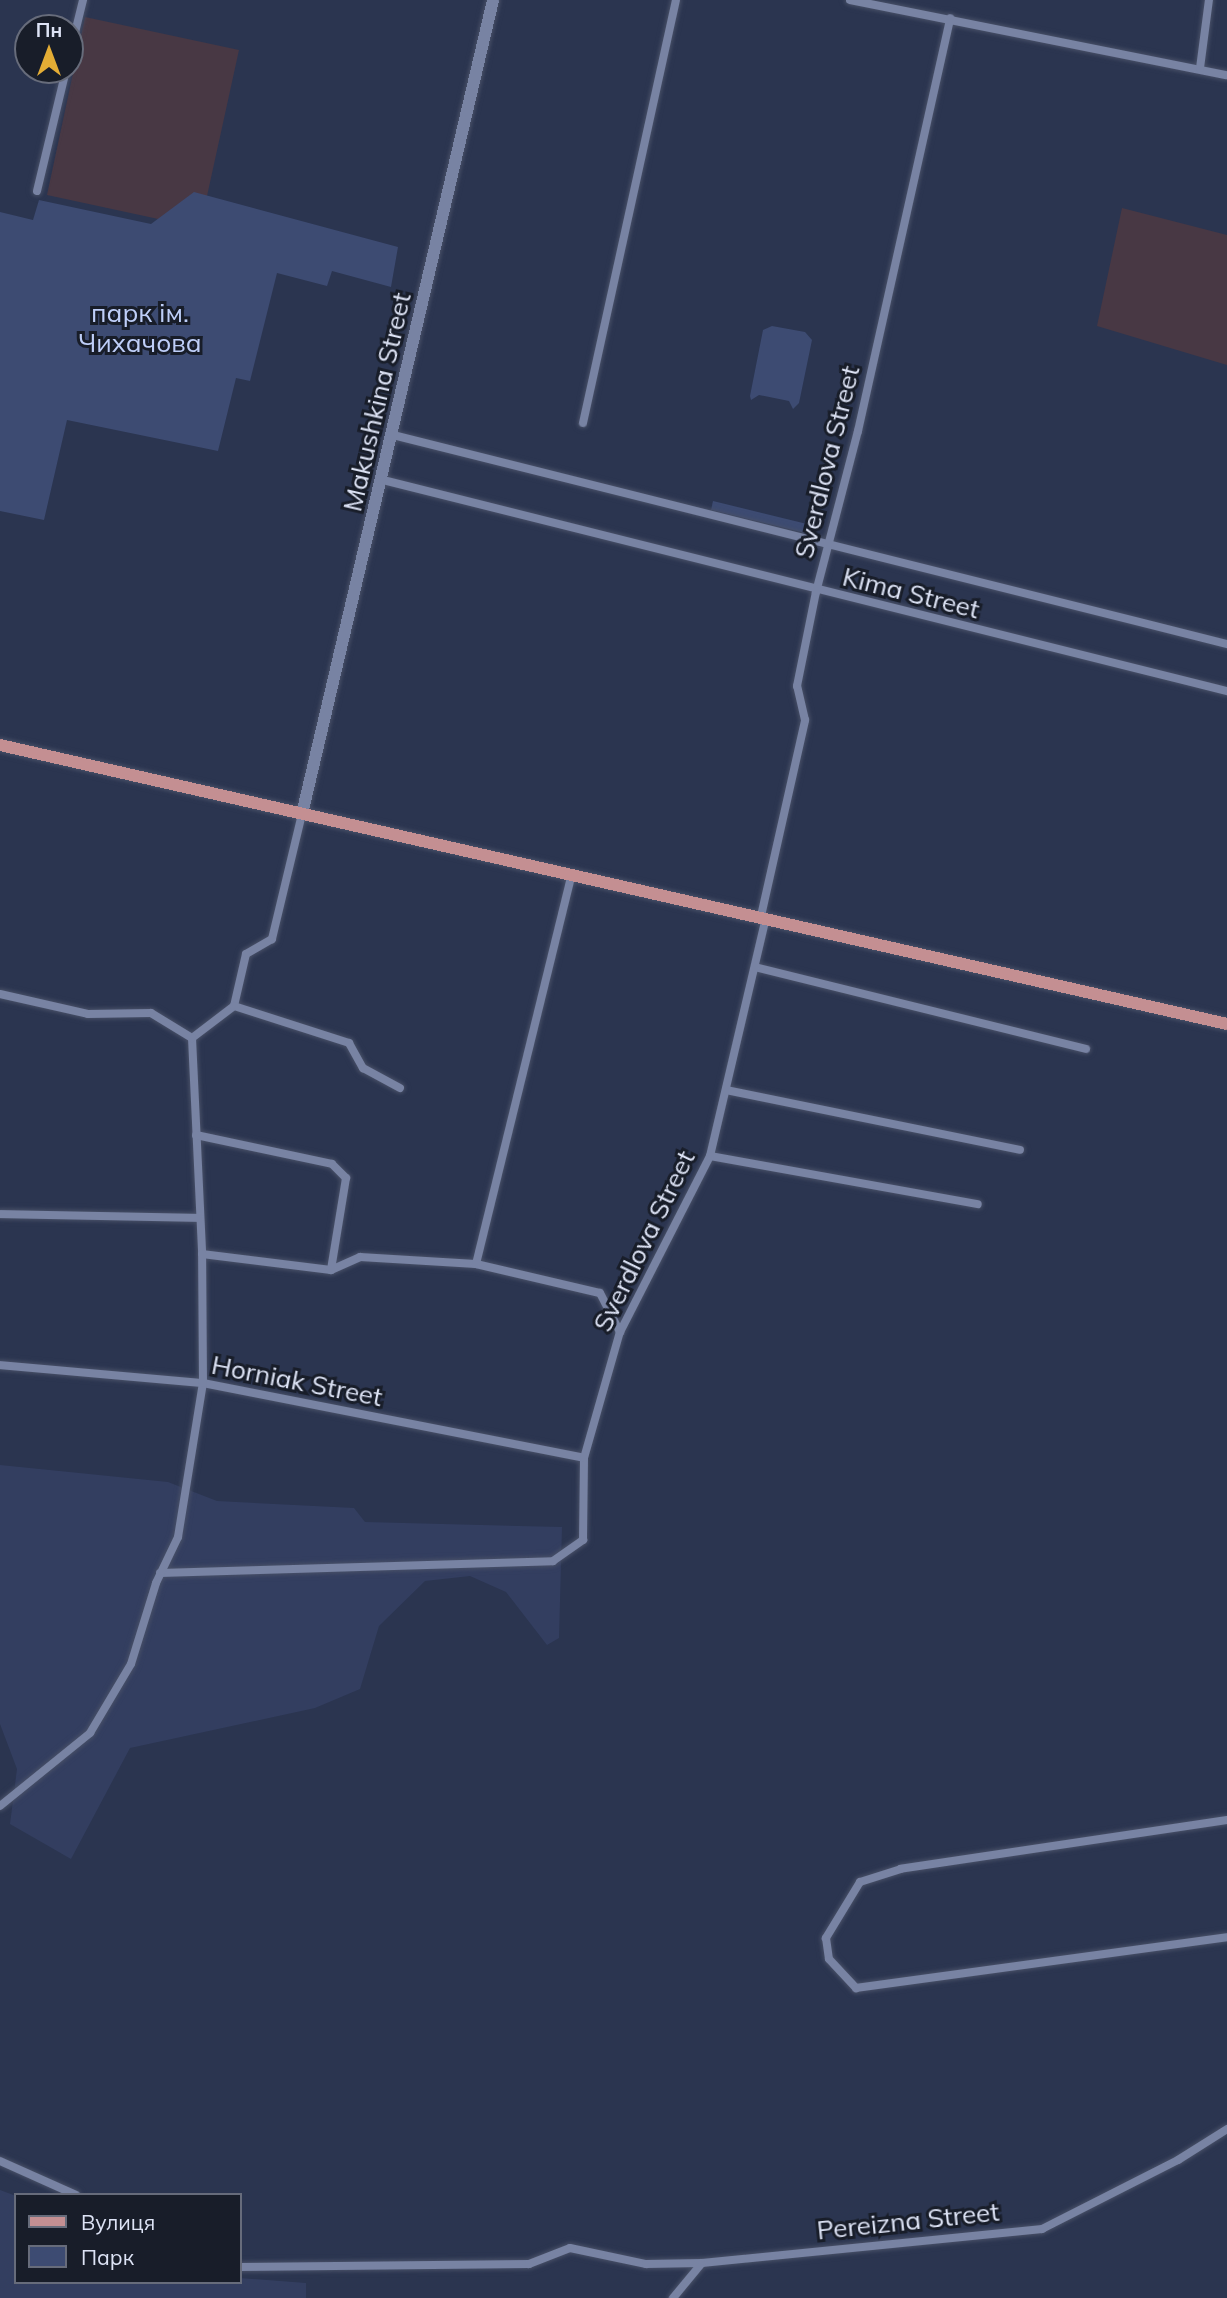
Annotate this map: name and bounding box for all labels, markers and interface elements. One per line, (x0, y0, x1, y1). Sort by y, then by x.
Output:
north arrow (14, 14, 84, 84)
text: Пн (36, 18, 62, 42)
street label: Makushkina Street (337, 290, 417, 514)
park label: парк ім. Чихачова (78, 297, 202, 358)
street label: Sverdlova Street (788, 362, 866, 562)
street label: Kima Street (839, 561, 983, 625)
street label: Sverdlova Street (587, 1145, 701, 1337)
street label: Horniak Street (209, 1349, 385, 1413)
legend (14, 2193, 242, 2284)
street label: Pereizna Street (815, 2196, 1001, 2246)
text: Вулиця (81, 2209, 155, 2235)
text: Парк (81, 2244, 134, 2270)

